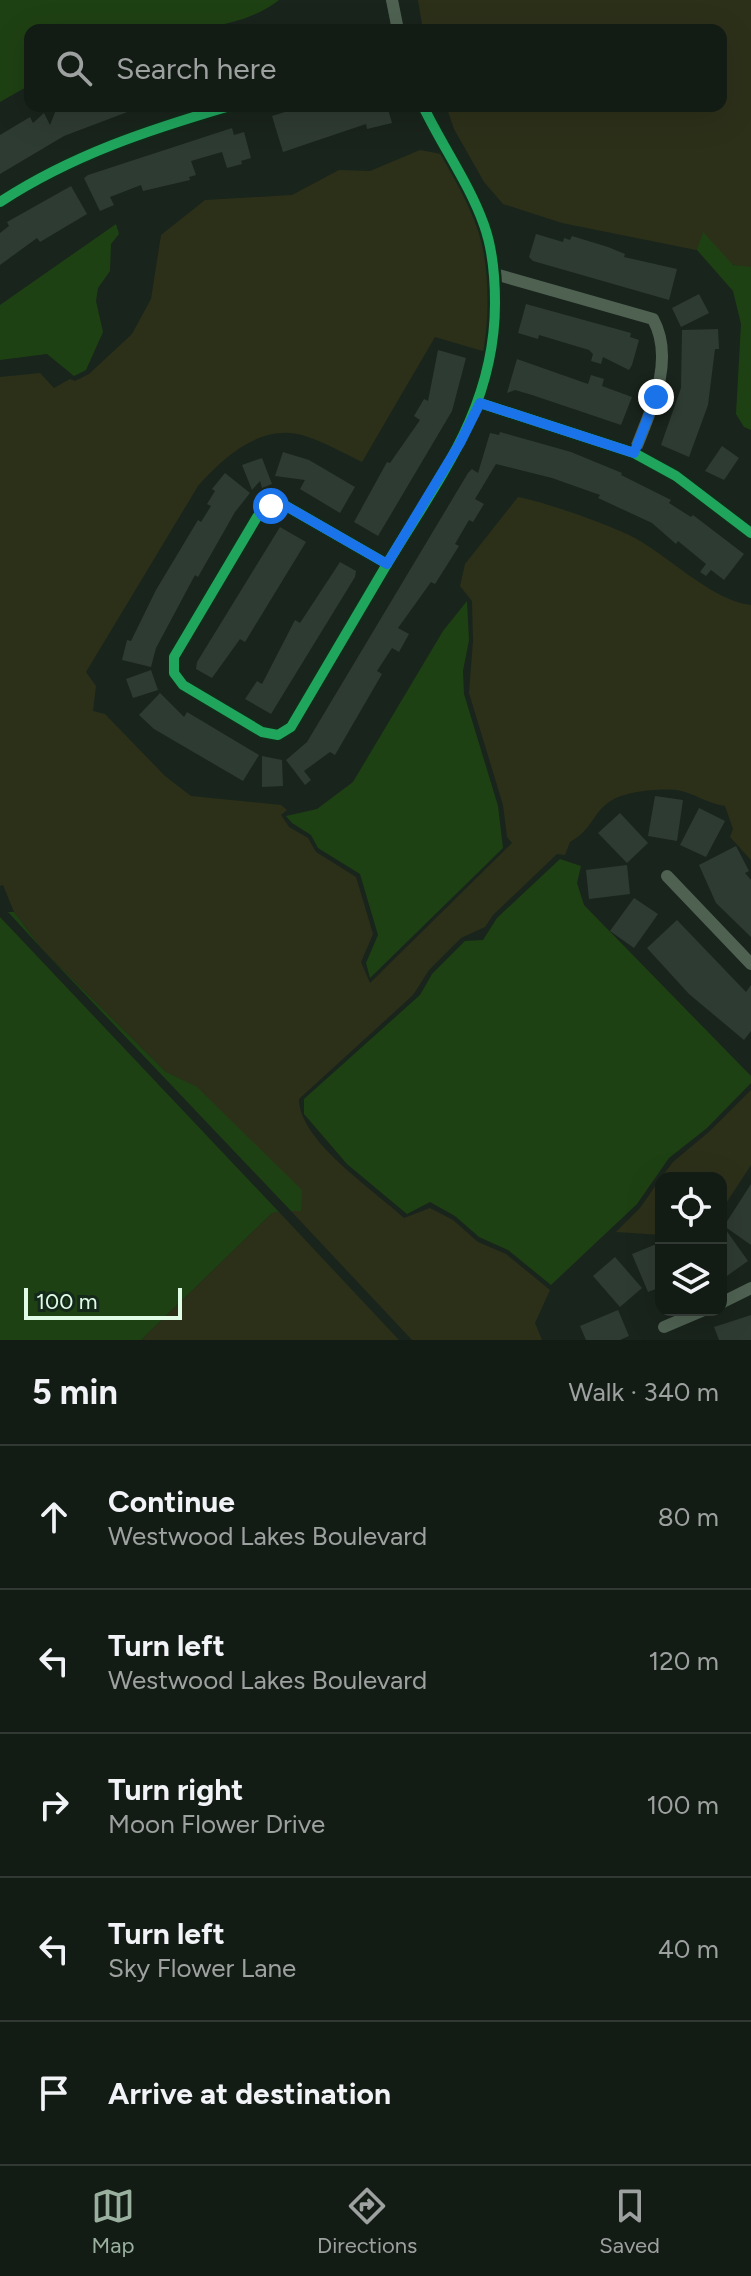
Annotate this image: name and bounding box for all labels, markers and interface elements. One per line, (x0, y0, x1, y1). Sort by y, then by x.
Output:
search box (24, 24, 727, 112)
icon: search (52, 46, 96, 90)
text: Search here (116, 50, 276, 87)
route end (638, 379, 674, 415)
route start (253, 488, 289, 524)
map controls (655, 1172, 727, 1316)
button: locate (655, 1172, 727, 1244)
button: layers (655, 1244, 727, 1316)
scale bar (24, 1284, 182, 1320)
text: 100 m (36, 1288, 97, 1315)
text: 5 min (32, 1372, 118, 1413)
text: Walk · 340 m (569, 1376, 719, 1408)
text: Continue (108, 1483, 235, 1520)
icon: ahead (32, 1495, 76, 1539)
text: 80 m (658, 1501, 719, 1533)
text: Westwood Lakes Boulevard (108, 1520, 427, 1552)
text: Turn left (108, 1627, 225, 1664)
icon: left (32, 1639, 76, 1683)
text: 120 m (649, 1645, 719, 1677)
text: Westwood Lakes Boulevard (108, 1664, 427, 1696)
text: Turn right (108, 1771, 243, 1808)
icon: right (32, 1783, 76, 1827)
text: 100 m (646, 1789, 719, 1821)
text: Moon Flower Drive (108, 1808, 325, 1840)
text: Turn left (108, 1915, 225, 1952)
icon: left (32, 1927, 76, 1971)
text: 40 m (658, 1933, 719, 1965)
text: Sky Flower Lane (108, 1952, 296, 1984)
icon: arrive (32, 2071, 76, 2115)
text: Arrive at destination (108, 2075, 391, 2112)
tab: Map (91, 2184, 135, 2259)
tab: Directions (317, 2184, 417, 2259)
tab: Saved (599, 2184, 660, 2259)

